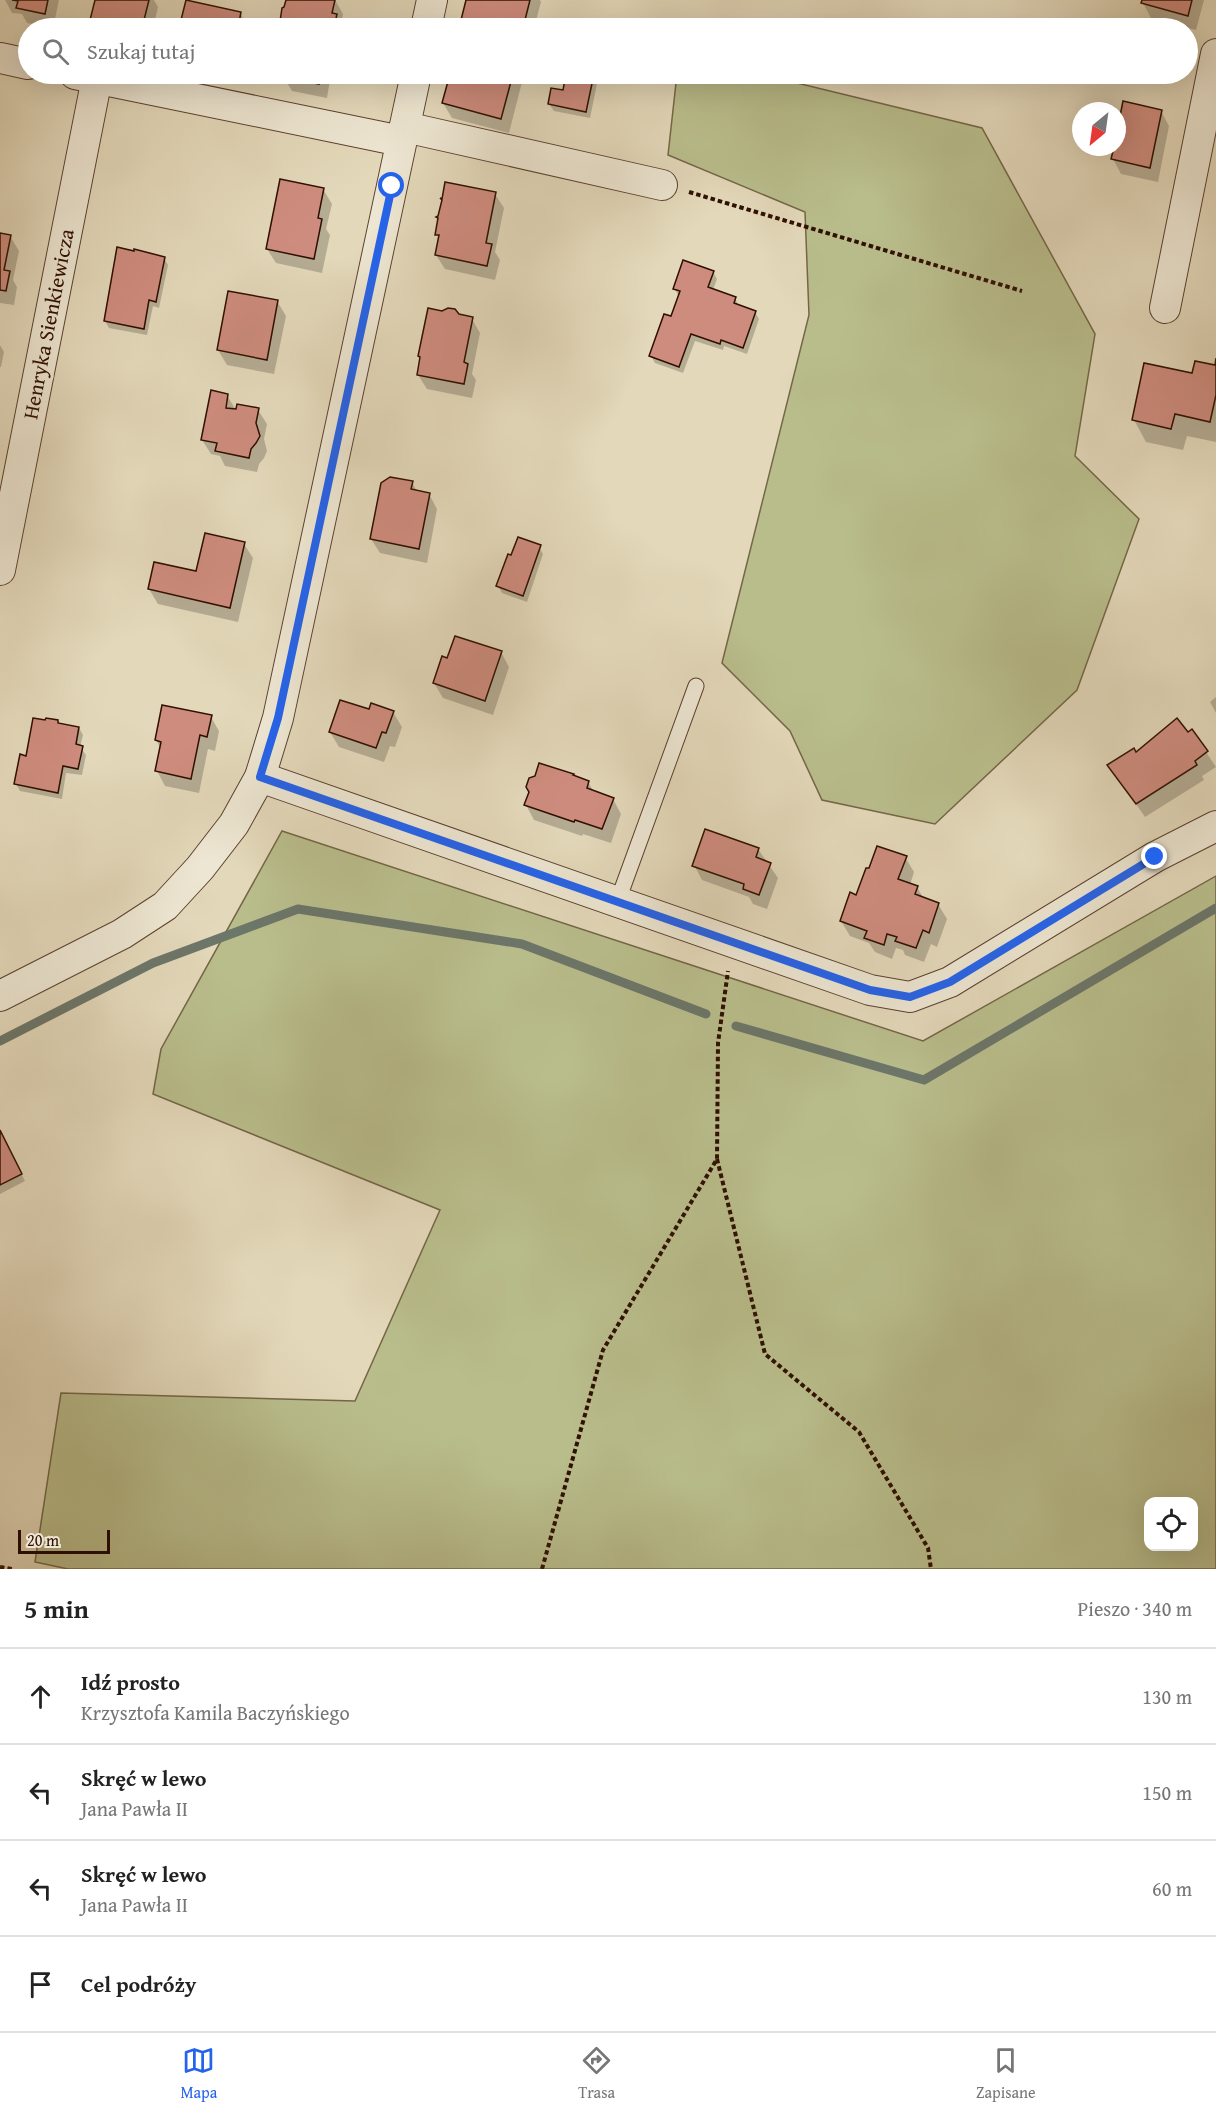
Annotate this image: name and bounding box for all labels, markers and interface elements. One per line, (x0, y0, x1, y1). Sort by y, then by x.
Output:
search box (18, 18, 1198, 84)
icon: search (39, 35, 72, 68)
text: Szukaj tutaj (87, 35, 195, 67)
north arrow (1072, 102, 1126, 156)
route start (378, 172, 404, 198)
street label: Henryka Sienkiewicza (14, 226, 82, 422)
route end (1141, 843, 1167, 869)
map controls (1144, 1497, 1198, 1551)
button: locate (1144, 1497, 1198, 1551)
scale bar (18, 1527, 110, 1554)
text: 20 m (27, 1528, 59, 1552)
text: 5 min (24, 1589, 89, 1628)
text: Pieszo · 340 m (1078, 1594, 1192, 1623)
text: Idź prosto (81, 1666, 180, 1698)
icon: ahead (24, 1680, 57, 1713)
text: 130 m (1142, 1682, 1192, 1711)
text: Krzysztofa Kamila Baczyńskiego (81, 1698, 350, 1727)
text: Skręć w lewo (81, 1762, 207, 1794)
icon: left (24, 1776, 57, 1809)
text: 150 m (1142, 1778, 1192, 1807)
text: Jana Pawła II (81, 1794, 188, 1823)
text: Skręć w lewo (81, 1858, 207, 1890)
icon: left (24, 1872, 57, 1905)
text: 60 m (1152, 1874, 1192, 1903)
text: Jana Pawła II (81, 1890, 188, 1919)
icon: arrive (24, 1968, 57, 2001)
text: Cel podróży (81, 1968, 196, 2000)
tab: Mapa (180, 2044, 217, 2104)
tab: Trasa (578, 2044, 615, 2104)
tab: Zapisane (976, 2044, 1036, 2104)

